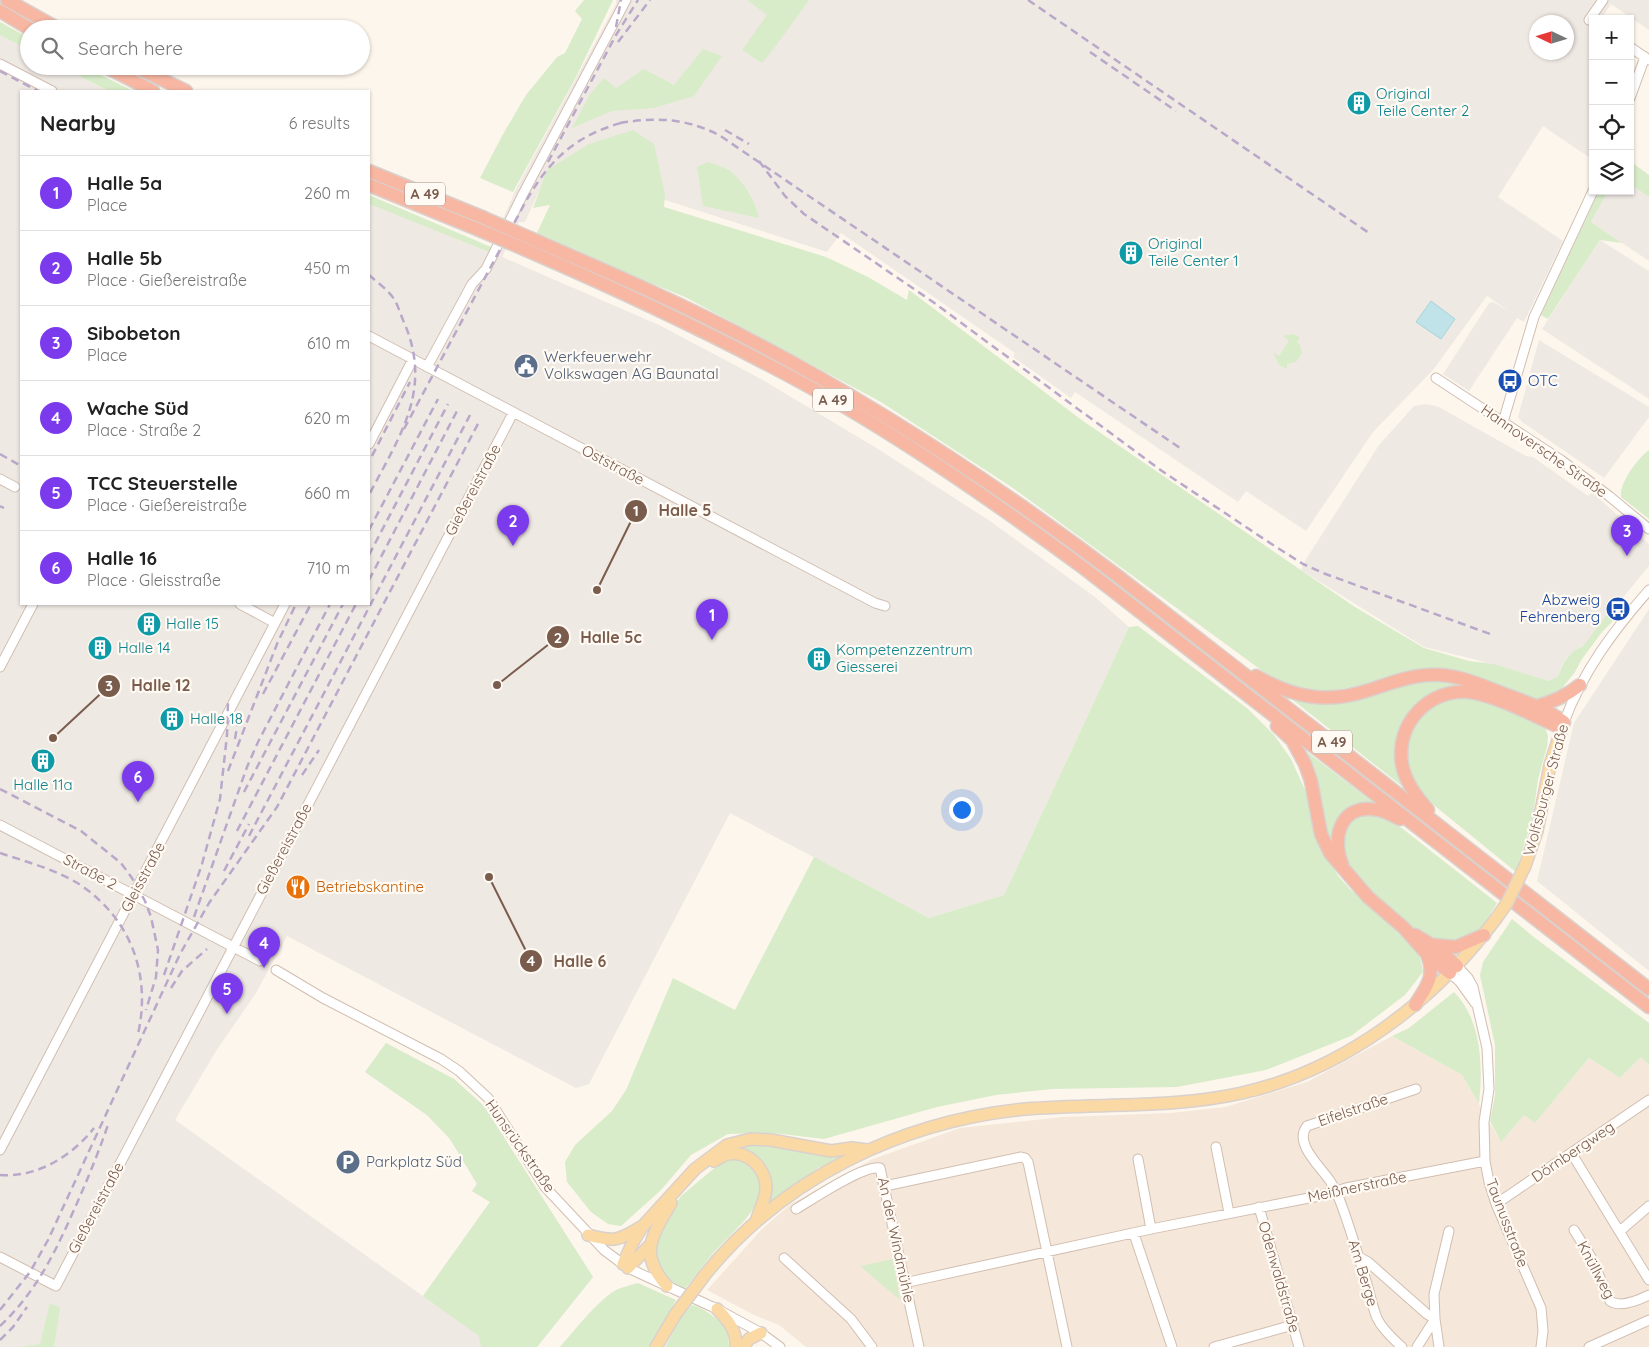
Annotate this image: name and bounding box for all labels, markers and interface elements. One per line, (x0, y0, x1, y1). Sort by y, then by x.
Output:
north arrow (1529, 15, 1574, 60)
map controls (1589, 15, 1634, 195)
button: + (1589, 15, 1634, 60)
search box (20, 20, 370, 75)
icon: search (38, 34, 66, 62)
text: Search here (78, 36, 183, 60)
button: − (1589, 60, 1634, 105)
place label: Original Teile Center 2 (1376, 84, 1469, 120)
building icon: Original Teile Center 2 (1346, 90, 1372, 116)
button: locate (1589, 105, 1634, 150)
text: Nearby (40, 110, 116, 136)
text: 6 results (289, 113, 350, 133)
button: layers (1589, 150, 1634, 195)
text: Halle 5a (87, 171, 162, 195)
road number: A 49 (405, 182, 445, 205)
text: 1 (53, 183, 59, 203)
text: 260 m (304, 183, 350, 203)
text: Place (87, 195, 127, 215)
place label: Original Teile Center 1 (1148, 234, 1239, 270)
building icon: Original Teile Center 1 (1118, 240, 1144, 266)
text: Halle 5b (87, 246, 162, 270)
text: 2 (51, 258, 61, 278)
text: 450 m (304, 258, 350, 278)
text: Place · Gießereistraße (87, 270, 247, 290)
text: Sibobeton (87, 321, 181, 345)
text: 3 (52, 333, 60, 353)
text: 610 m (307, 333, 350, 353)
text: Place (87, 345, 127, 365)
place label: Werkfeuerwehr Volkswagen AG Baunatal (544, 347, 719, 383)
public building icon: Werkfeuerwehr Volkswagen AG Baunatal (513, 353, 539, 379)
bus stop icon: OTC (1497, 368, 1523, 394)
place label: OTC (1528, 371, 1558, 390)
road number: A 49 (813, 388, 853, 412)
text: Wache Süd (87, 396, 189, 420)
street label: Hannoversche Straße (1477, 400, 1611, 501)
text: 4 (51, 408, 61, 428)
text: 620 m (304, 408, 350, 428)
text: Place · Straße 2 (87, 420, 201, 440)
street label: Oststraße (579, 440, 648, 489)
street label: Gießereistraße (440, 441, 505, 539)
text: TCC Steuerstelle (87, 471, 238, 495)
text: 5 (51, 483, 61, 503)
text: 660 m (304, 483, 350, 503)
text: Place · Gießereistraße (87, 495, 247, 515)
callout: Halle 5 (624, 495, 722, 526)
text: Halle 5 (658, 500, 712, 520)
text: 1 (633, 501, 639, 520)
pin: 2 (497, 505, 529, 546)
pin: 3 (1611, 515, 1643, 556)
text: Halle 16 (87, 546, 157, 570)
text: 6 (52, 558, 60, 578)
text: 710 m (307, 558, 350, 578)
text: Place · Gleisstraße (87, 570, 221, 590)
place label: Abzweig Fehrenberg (1520, 590, 1600, 626)
bus stop icon: Abzweig Fehrenberg (1605, 596, 1631, 622)
pin: 1 (696, 599, 728, 640)
building icon: Halle 15 (136, 611, 162, 637)
place label: Halle 15 (166, 614, 219, 633)
callout: Halle 5c (545, 622, 652, 653)
text: Halle 5c (580, 627, 642, 647)
text: 2 (554, 628, 562, 647)
building icon: Halle 14 (87, 635, 113, 661)
place label: Halle 14 (118, 638, 171, 657)
place label: Kompetenzzentrum Giesserei (836, 640, 973, 676)
building icon: Kompetenzzentrum Giesserei (806, 646, 832, 672)
callout: Halle 12 (96, 670, 201, 701)
text: Halle 12 (131, 675, 191, 695)
text: 3 (105, 676, 113, 695)
building icon: Halle 18 (159, 706, 185, 732)
place label: Halle 18 (190, 709, 243, 728)
street label: Wolfsburger Straße (1519, 722, 1572, 858)
road number: A 49 (1312, 730, 1352, 754)
building icon: Halle 11a (30, 748, 56, 774)
pin: 6 (122, 761, 154, 802)
place label: Halle 11a (13, 775, 73, 794)
your location (949, 797, 975, 823)
street label: Gießereistraße (251, 800, 316, 898)
street label: Gleisstraße (116, 838, 169, 915)
street label: Straße 2 (60, 850, 120, 894)
restaurant icon: Betriebskantine (285, 874, 311, 900)
place label: Betriebskantine (316, 877, 424, 896)
pin: 4 (248, 927, 280, 968)
callout: Halle 6 (518, 945, 616, 976)
text: 4 (527, 951, 536, 970)
text: Halle 6 (554, 951, 607, 971)
pin: 5 (211, 973, 243, 1014)
street label: Eifelstraße (1315, 1089, 1390, 1130)
street label: Hunsrückstraße (481, 1095, 560, 1196)
street label: Dörnbergweg (1528, 1117, 1618, 1186)
parking icon: Parkplatz Süd (335, 1149, 361, 1175)
place label: Parkplatz Süd (366, 1152, 462, 1171)
street label: Gießereistraße (63, 1159, 128, 1257)
street label: Meißnerstraße (1306, 1167, 1408, 1206)
street label: An der Windmühle (874, 1175, 919, 1304)
street label: Taunusstraße (1482, 1176, 1533, 1270)
street label: Odenwaldstraße (1254, 1219, 1304, 1335)
street label: Am Berge (1344, 1237, 1383, 1309)
street label: Knüllweg (1573, 1238, 1620, 1302)

